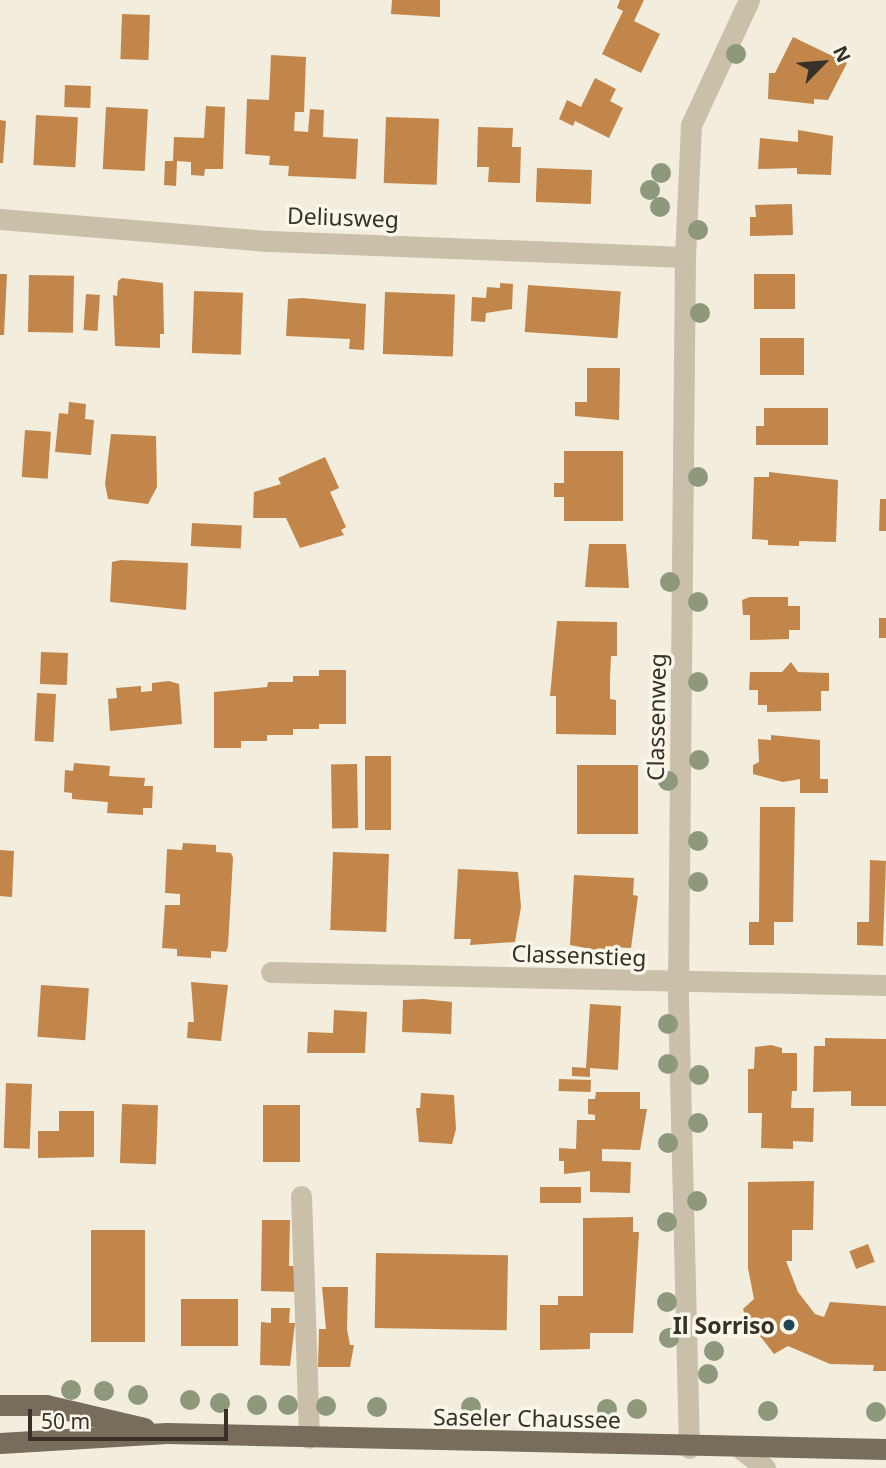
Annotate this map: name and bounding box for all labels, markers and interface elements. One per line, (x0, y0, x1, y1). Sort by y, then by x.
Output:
north arrow (788, 28, 858, 98)
text: N (827, 42, 857, 67)
street label: Deliusweg (287, 201, 399, 233)
street label: Classenweg (641, 653, 671, 781)
street label: Classenstieg (511, 939, 647, 971)
place label: Il Sorriso (673, 1311, 775, 1339)
marker: Il Sorriso (781, 1317, 797, 1333)
scale bar (32, 1394, 231, 1438)
street label: Saseler Chaussee (433, 1403, 621, 1433)
text: 50 m (41, 1407, 90, 1435)

